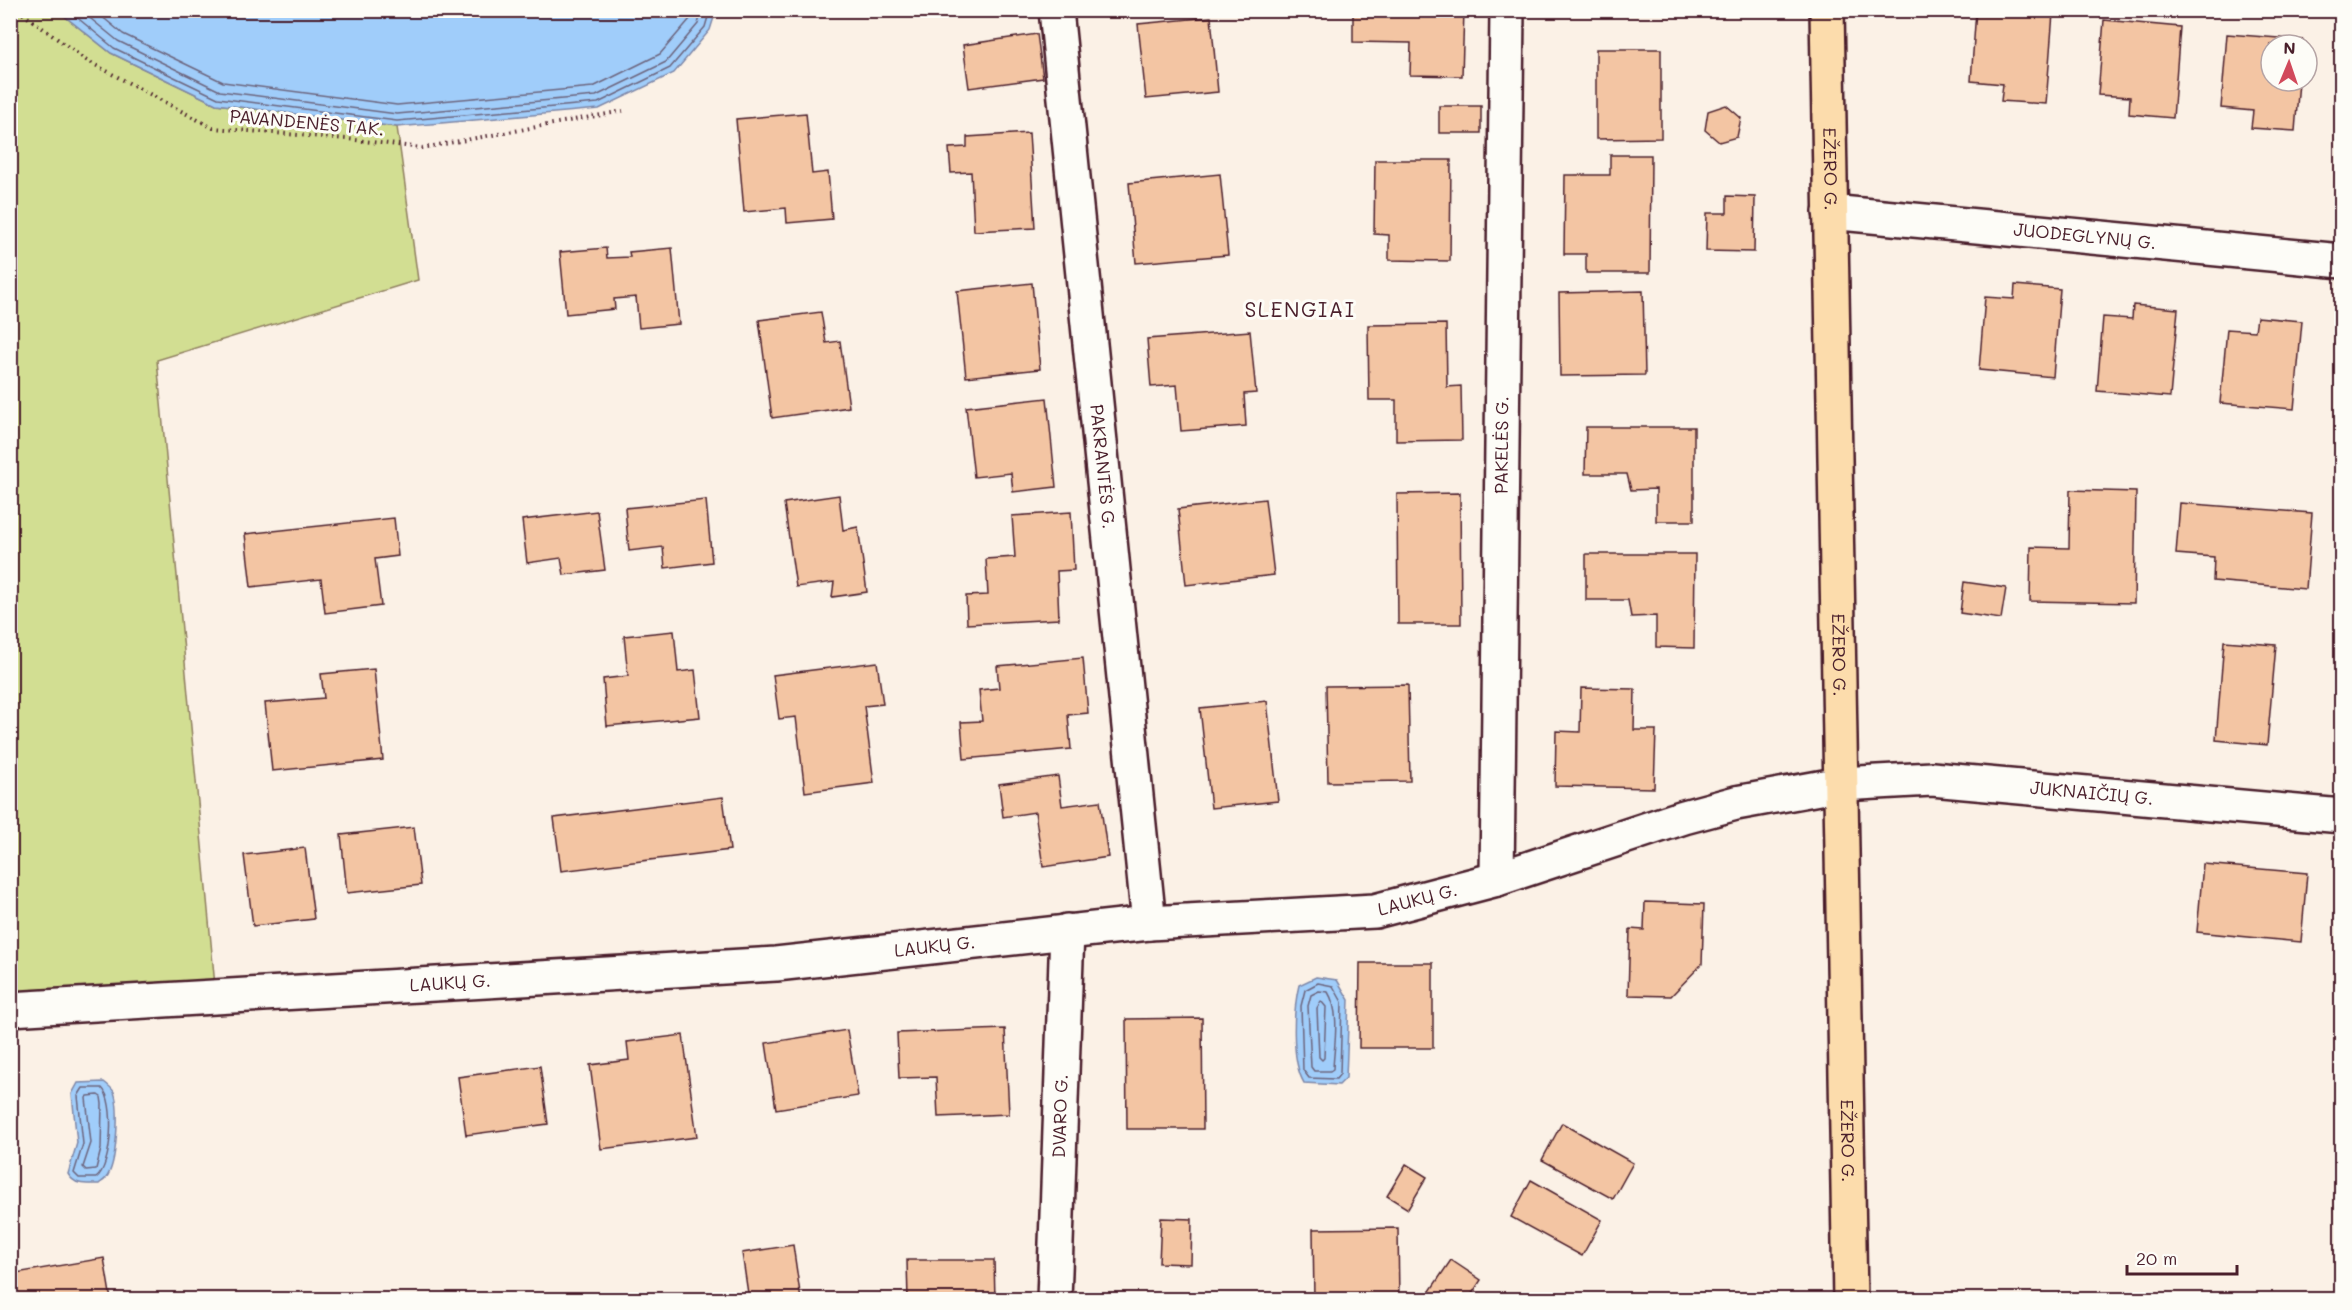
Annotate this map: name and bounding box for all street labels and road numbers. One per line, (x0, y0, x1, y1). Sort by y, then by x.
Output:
street label: PAVANDENĖS TAK. (229, 103, 385, 141)
street label: EŽERO G. (1818, 127, 1844, 211)
street label: JUODEGLYNŲ G. (2012, 217, 2157, 254)
street label: PAKELĖS G. (1488, 396, 1514, 494)
street label: PAKRANTĖS G. (1085, 403, 1122, 530)
street label: EŽERO G. (1827, 613, 1852, 697)
street label: JUKNAIČIŲ G. (2029, 775, 2154, 810)
street label: LAUKŲ G. (1375, 877, 1460, 921)
street label: LAUKŲ G. (893, 929, 976, 962)
street label: LAUKŲ G. (409, 968, 491, 997)
street label: DVARO G. (1046, 1074, 1073, 1158)
street label: EŽERO G. (1835, 1099, 1861, 1183)

